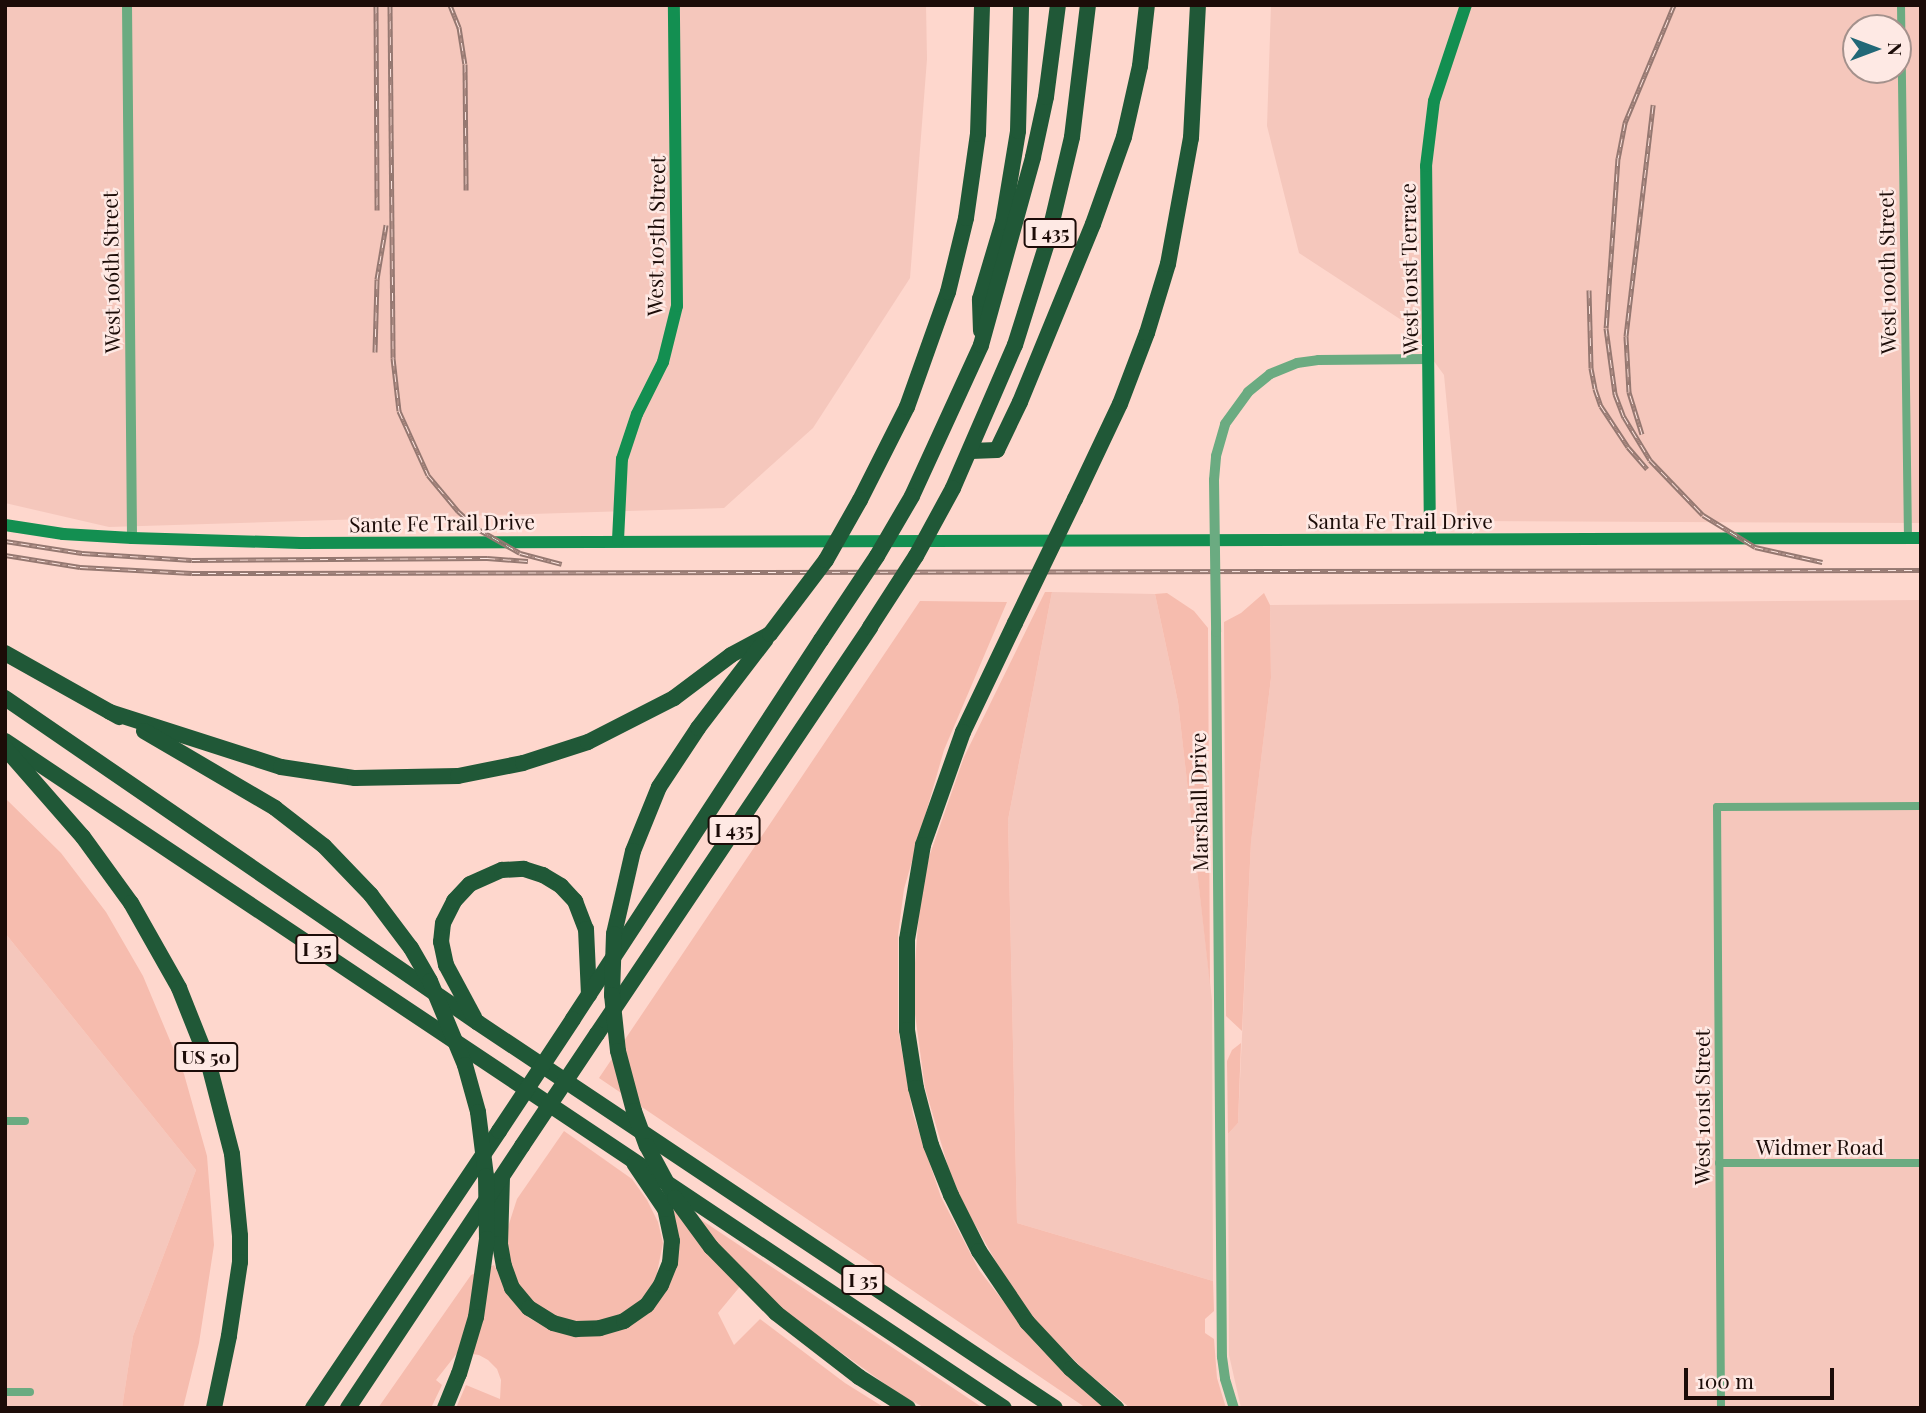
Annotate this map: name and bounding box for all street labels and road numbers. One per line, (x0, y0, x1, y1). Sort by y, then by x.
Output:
street label: West 105th Street (641, 155, 669, 317)
street label: West 101st Terrace (1394, 182, 1422, 356)
street label: West 100th Street (1872, 189, 1900, 355)
street label: West 106th Street (96, 190, 124, 354)
road number: I 435 (1022, 218, 1078, 248)
street label: Santa Fe Trail Drive (1307, 507, 1493, 533)
street label: Sante Fe Trail Drive (349, 508, 535, 536)
street label: Marshall Drive (1184, 732, 1212, 872)
road number: I 435 (706, 814, 762, 846)
road number: I 35 (294, 934, 340, 965)
street label: West 101st Street (1688, 1029, 1714, 1185)
road number: US 50 (173, 1042, 239, 1072)
street label: Widmer Road (1756, 1133, 1884, 1159)
road number: I 35 (840, 1264, 886, 1296)

